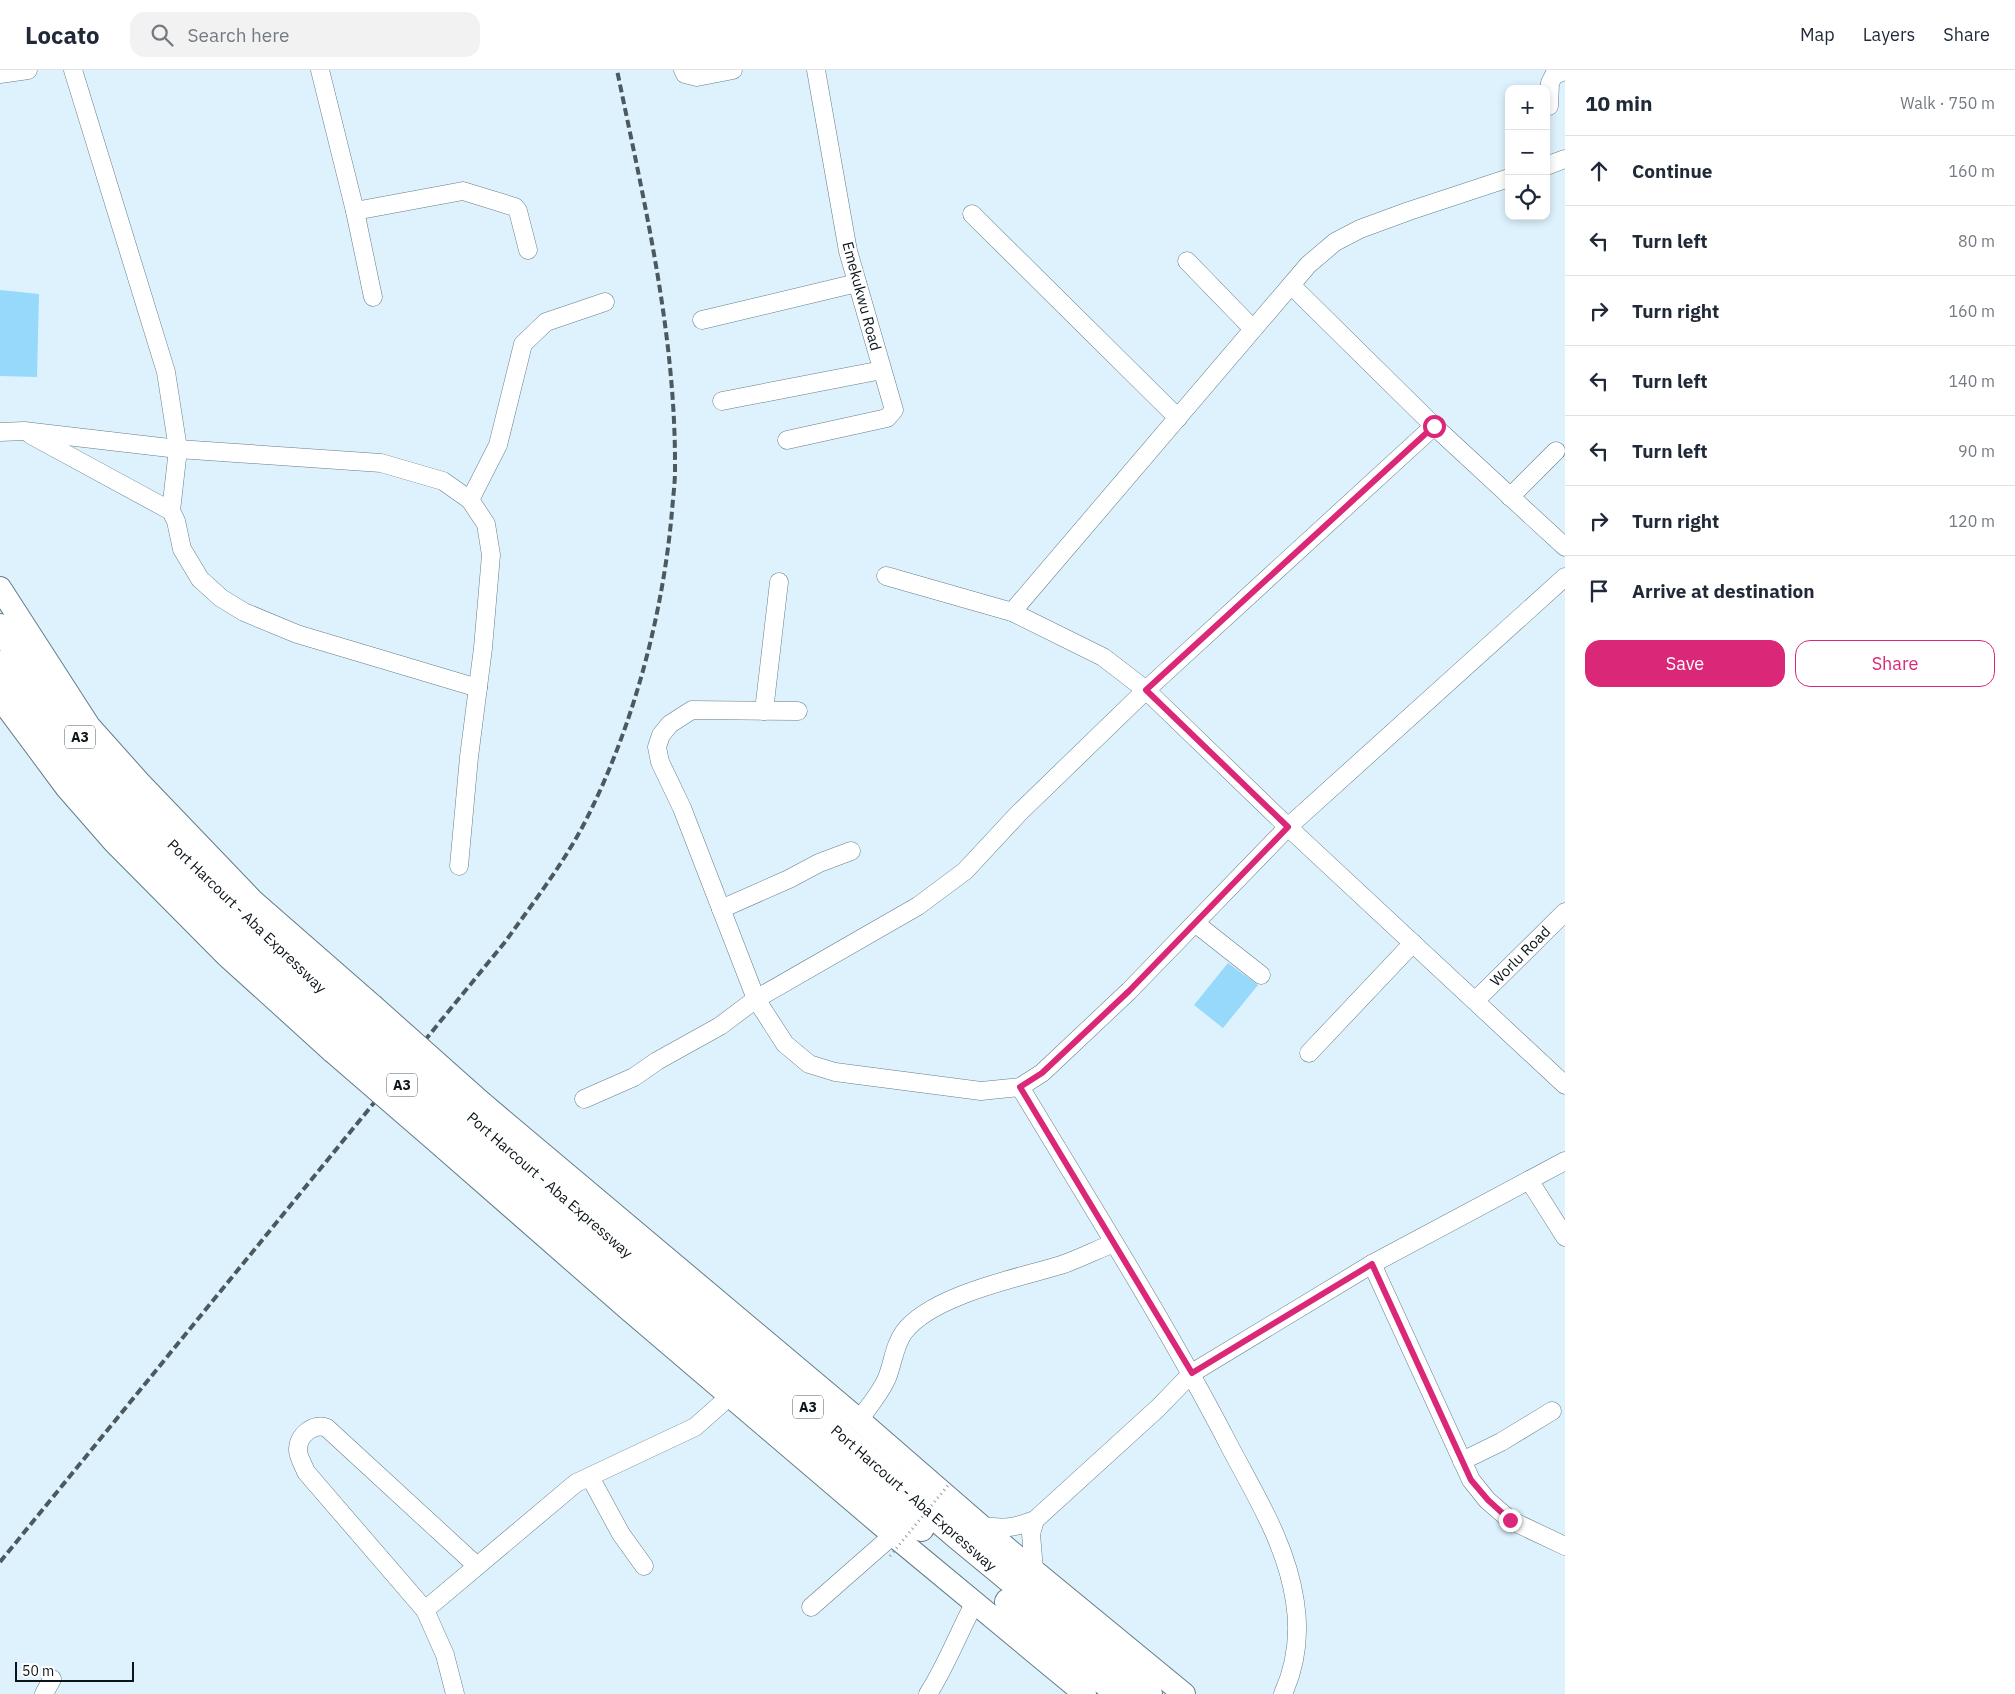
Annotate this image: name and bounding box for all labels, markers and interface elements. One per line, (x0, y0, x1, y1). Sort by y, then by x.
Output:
search box (130, 12, 480, 57)
text: Locato (25, 19, 100, 51)
icon: search (148, 21, 176, 49)
text: Search here (188, 23, 289, 47)
text: Map (1800, 23, 1835, 46)
text: Layers (1863, 23, 1915, 46)
text: Share (1943, 23, 1990, 46)
map controls (1505, 85, 1550, 220)
button: + (1505, 85, 1550, 130)
text: 10 min (1585, 89, 1652, 117)
text: Walk · 750 m (1900, 93, 1995, 113)
button: − (1505, 130, 1550, 175)
icon: ahead (1585, 157, 1613, 185)
text: Continue (1632, 159, 1712, 183)
text: 160 m (1948, 161, 1995, 181)
button: locate (1505, 175, 1550, 220)
icon: left (1585, 227, 1613, 255)
text: Turn left (1632, 229, 1708, 253)
text: 80 m (1958, 231, 1995, 251)
street label: Emekukwu Road (838, 239, 886, 353)
icon: right (1585, 297, 1613, 325)
text: Turn right (1632, 299, 1719, 323)
text: 160 m (1948, 301, 1995, 321)
icon: left (1585, 367, 1613, 395)
text: Turn left (1632, 369, 1708, 393)
text: 140 m (1948, 371, 1995, 391)
route start (1423, 415, 1446, 438)
icon: left (1585, 437, 1613, 465)
text: Turn left (1632, 439, 1708, 463)
text: 90 m (1958, 441, 1995, 461)
icon: right (1585, 507, 1613, 535)
text: Turn right (1632, 509, 1719, 533)
text: 120 m (1948, 511, 1995, 531)
icon: arrive (1585, 577, 1613, 605)
text: Arrive at destination (1632, 579, 1815, 603)
button: Save (1585, 640, 1785, 687)
button: Share (1795, 640, 1995, 687)
road number: A3 (65, 726, 95, 749)
street label: Port Harcourt - Aba Expressway (164, 835, 331, 997)
street label: Worlu Road (1486, 922, 1554, 990)
road number: A3 (387, 1074, 417, 1096)
street label: Port Harcourt - Aba Expressway (463, 1108, 637, 1263)
road number: A3 (793, 1395, 823, 1418)
street label: Port Harcourt - Aba Expressway (827, 1421, 1001, 1576)
route end (1499, 1509, 1522, 1532)
scale bar (15, 1659, 134, 1682)
text: 50 m (22, 1662, 54, 1680)

